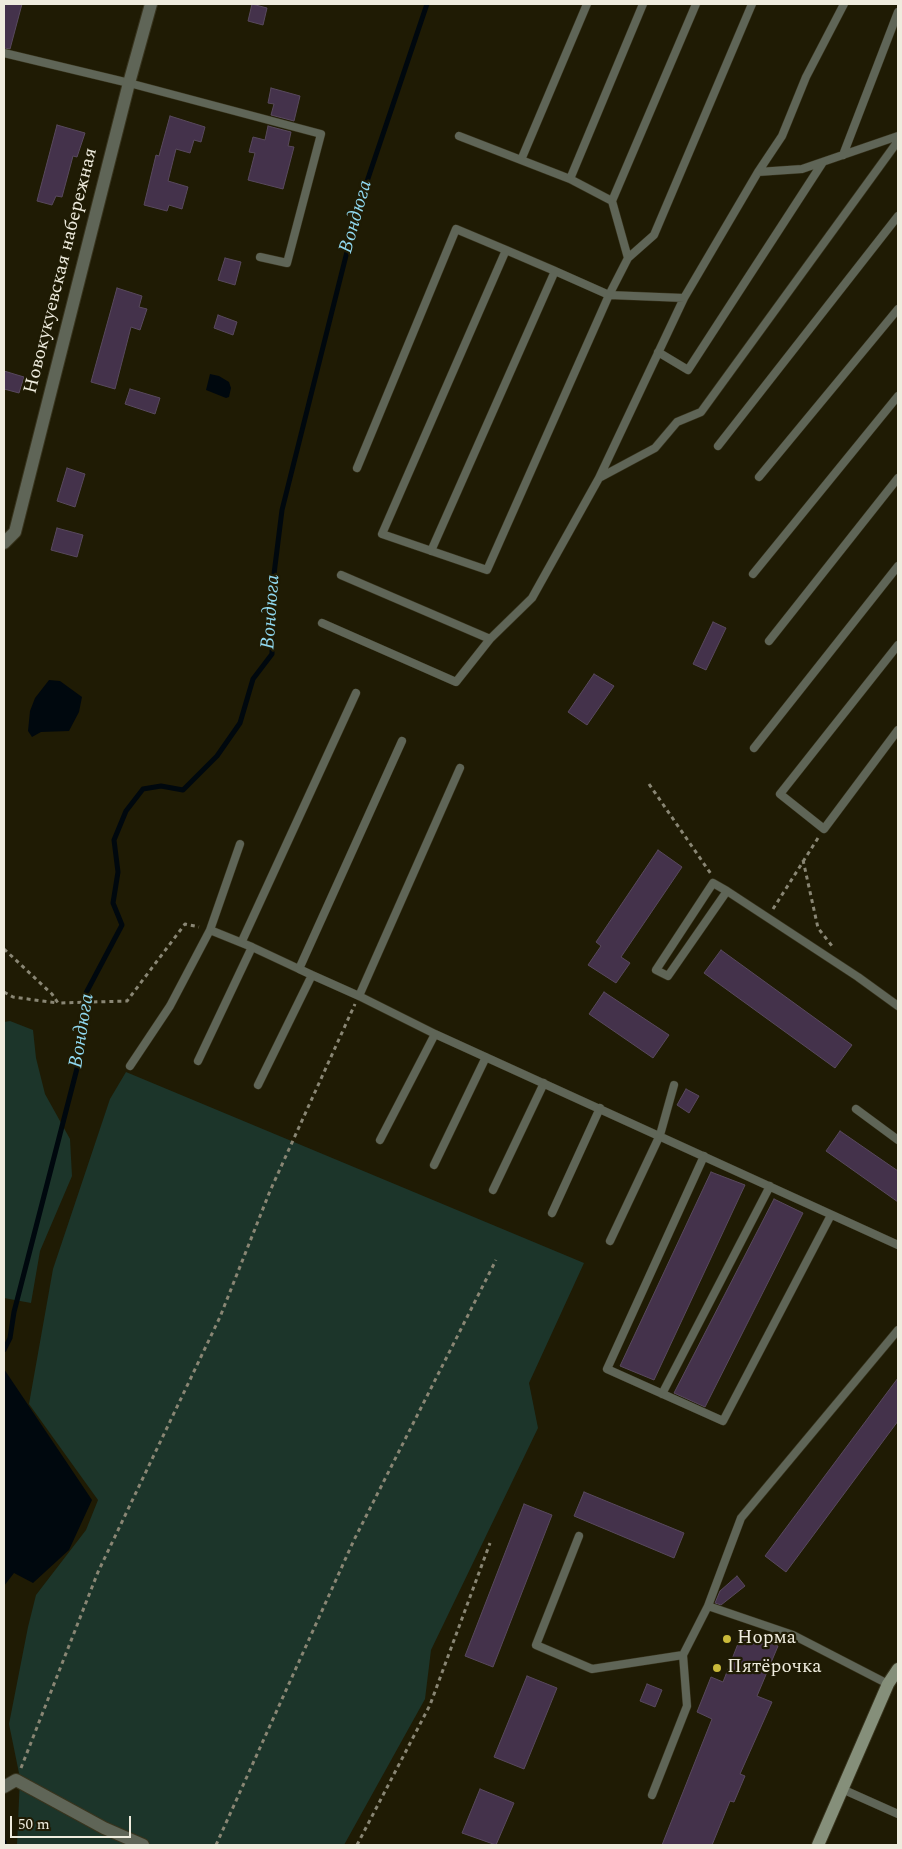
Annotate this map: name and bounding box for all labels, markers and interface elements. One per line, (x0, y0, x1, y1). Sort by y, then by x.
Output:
street label: Новокукуевская набережная (20, 146, 104, 396)
water label: Вондюга (335, 178, 379, 256)
water label: Вондюга (257, 574, 287, 650)
water label: Вондюга (65, 992, 101, 1070)
place label: Норма (737, 1628, 796, 1650)
marker: Норма (721, 1633, 733, 1645)
place label: Пятёрочка (727, 1657, 822, 1679)
marker: Пятёрочка (711, 1662, 723, 1674)
scale bar (12, 1806, 134, 1838)
text: 50 m (18, 1813, 50, 1836)

